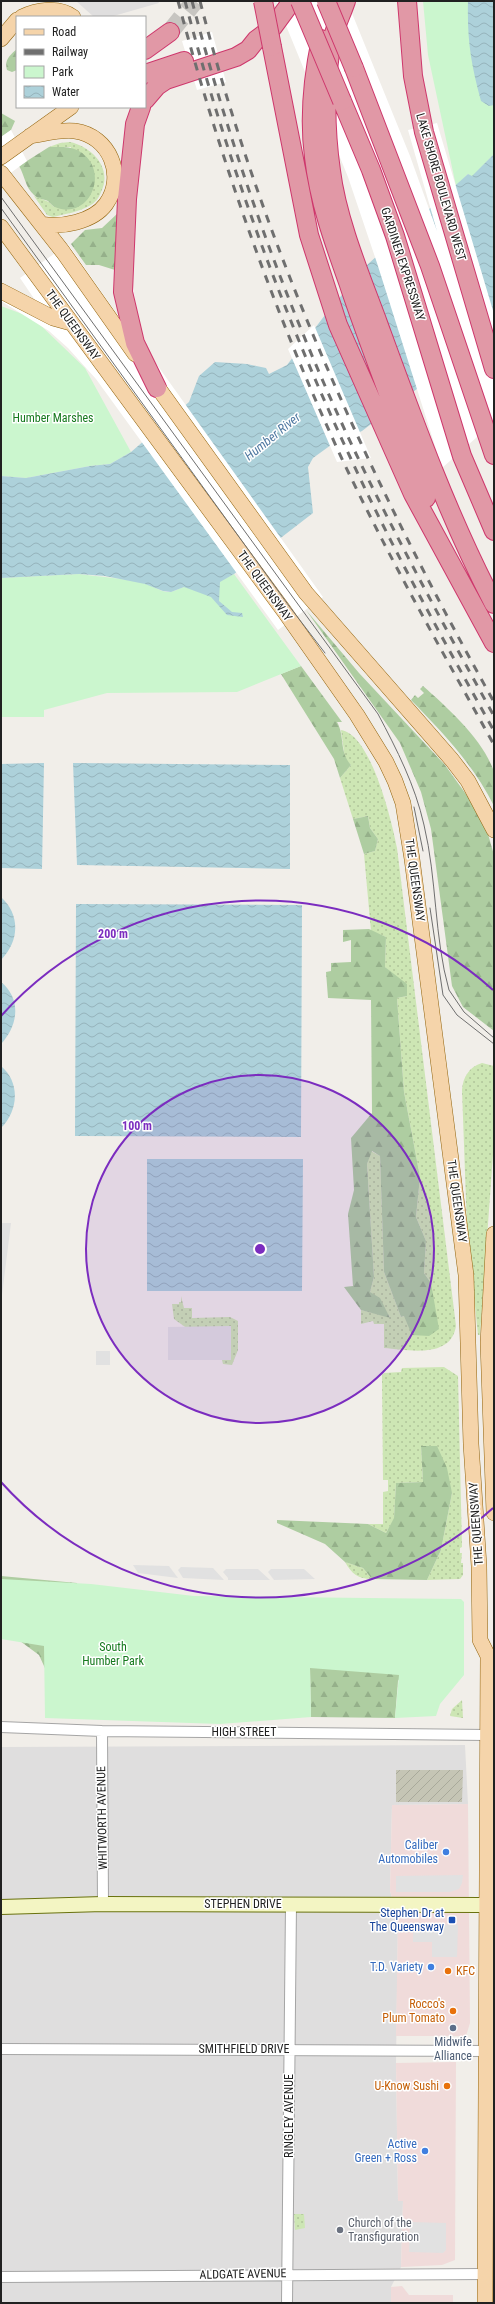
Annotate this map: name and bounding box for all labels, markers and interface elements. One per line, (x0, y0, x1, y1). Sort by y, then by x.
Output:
legend (16, 16, 146, 108)
text: Road (52, 25, 76, 39)
text: Railway (52, 45, 88, 59)
text: Park (52, 65, 74, 79)
text: Water (52, 85, 80, 99)
street label: LAKE SHORE BOULEVARD WEST (413, 112, 469, 262)
street label: GARDINER EXPRESSWAY (378, 206, 428, 323)
street label: THE QUEENSWAY (43, 287, 104, 363)
water label: Humber River (242, 409, 304, 463)
park label: Humber Marshes (12, 411, 94, 425)
street label: THE QUEENSWAY (235, 548, 296, 624)
street label: THE QUEENSWAY (402, 838, 428, 923)
text: 200 m (98, 927, 128, 941)
text: 100 m (122, 1119, 152, 1133)
street label: THE QUEENSWAY (444, 1159, 470, 1244)
centre of rings (253, 1242, 267, 1256)
street label: THE QUEENSWAY (466, 1481, 486, 1566)
park label: South Humber Park (82, 1640, 144, 1668)
street label: HIGH STREET (212, 1725, 276, 1739)
street label: WHITWORTH AVENUE (94, 1766, 110, 1870)
place label: Caliber Automobiles (378, 1838, 438, 1866)
marker: Caliber Automobiles (441, 1847, 451, 1857)
street label: STEPHEN DRIVE (204, 1897, 282, 1911)
place label: Stephen Dr at The Queensway (370, 1906, 444, 1934)
marker: Stephen Dr at The Queensway (447, 1915, 457, 1925)
place label: T.D. Variety (370, 1960, 423, 1974)
marker: T.D. Variety (426, 1962, 436, 1972)
place label: KFC (456, 1964, 475, 1978)
marker: KFC (443, 1966, 453, 1976)
place label: Rocco's Plum Tomato (382, 1997, 445, 2025)
marker: Rocco's Plum Tomato (448, 2006, 458, 2016)
marker: Midwife Alliance (448, 2023, 458, 2033)
place label: Midwife Alliance (434, 2035, 472, 2063)
street label: SMITHFIELD DRIVE (199, 2042, 289, 2056)
street label: RINGLEY AVENUE (282, 2074, 296, 2158)
place label: U-Know Sushi (374, 2079, 439, 2093)
marker: U-Know Sushi (442, 2081, 452, 2091)
place label: Active Green + Ross (354, 2137, 417, 2165)
marker: Active Green + Ross (420, 2146, 430, 2156)
place label: Church of the Transfiguration (348, 2216, 419, 2244)
marker: Church of the Transfiguration (335, 2225, 345, 2235)
street label: ALDGATE AVENUE (199, 2266, 287, 2282)

